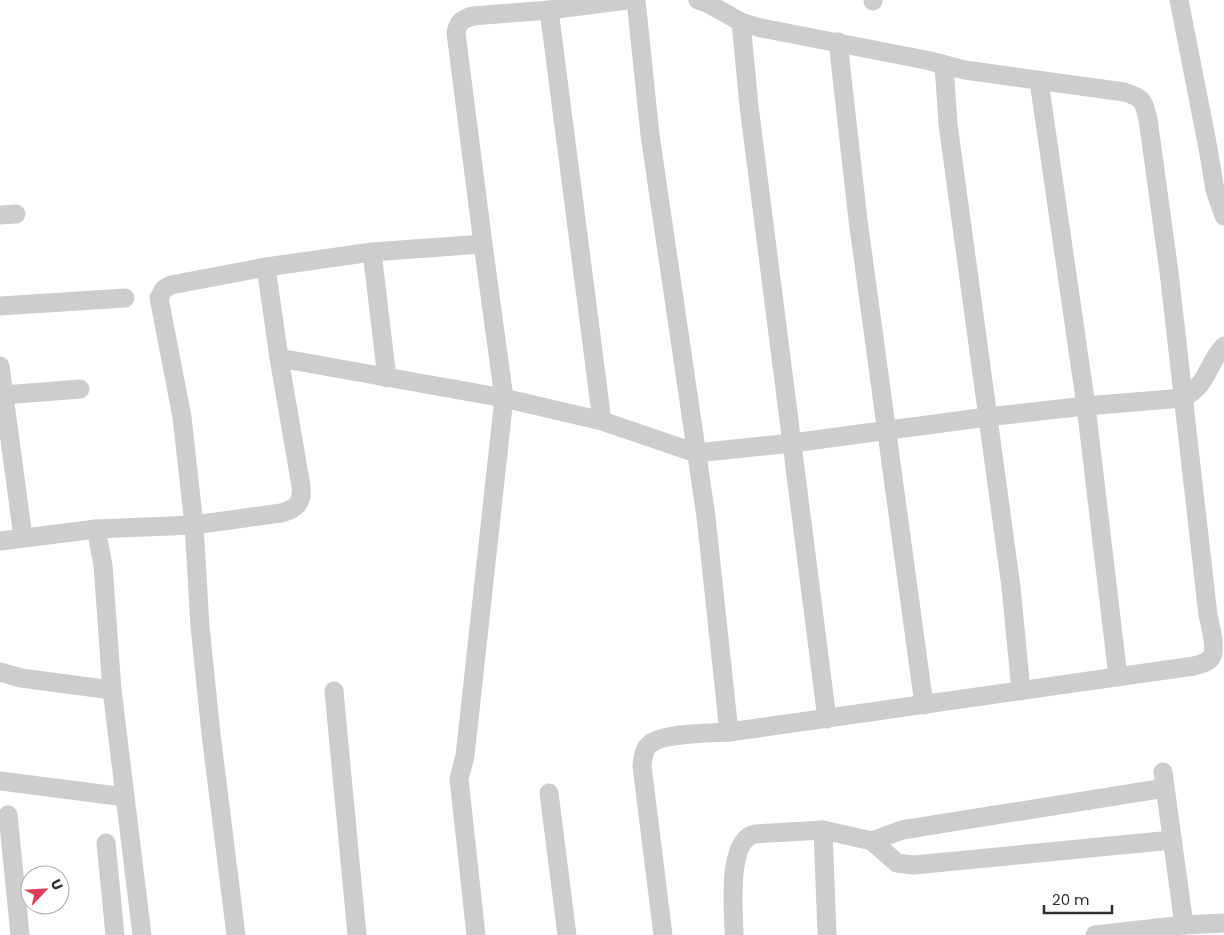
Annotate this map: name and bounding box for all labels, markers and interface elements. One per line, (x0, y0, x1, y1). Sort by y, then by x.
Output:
north arrow (20, 865, 70, 915)
text: U (46, 876, 68, 893)
scale bar (1044, 882, 1112, 914)
text: 20 m (1052, 889, 1090, 910)

